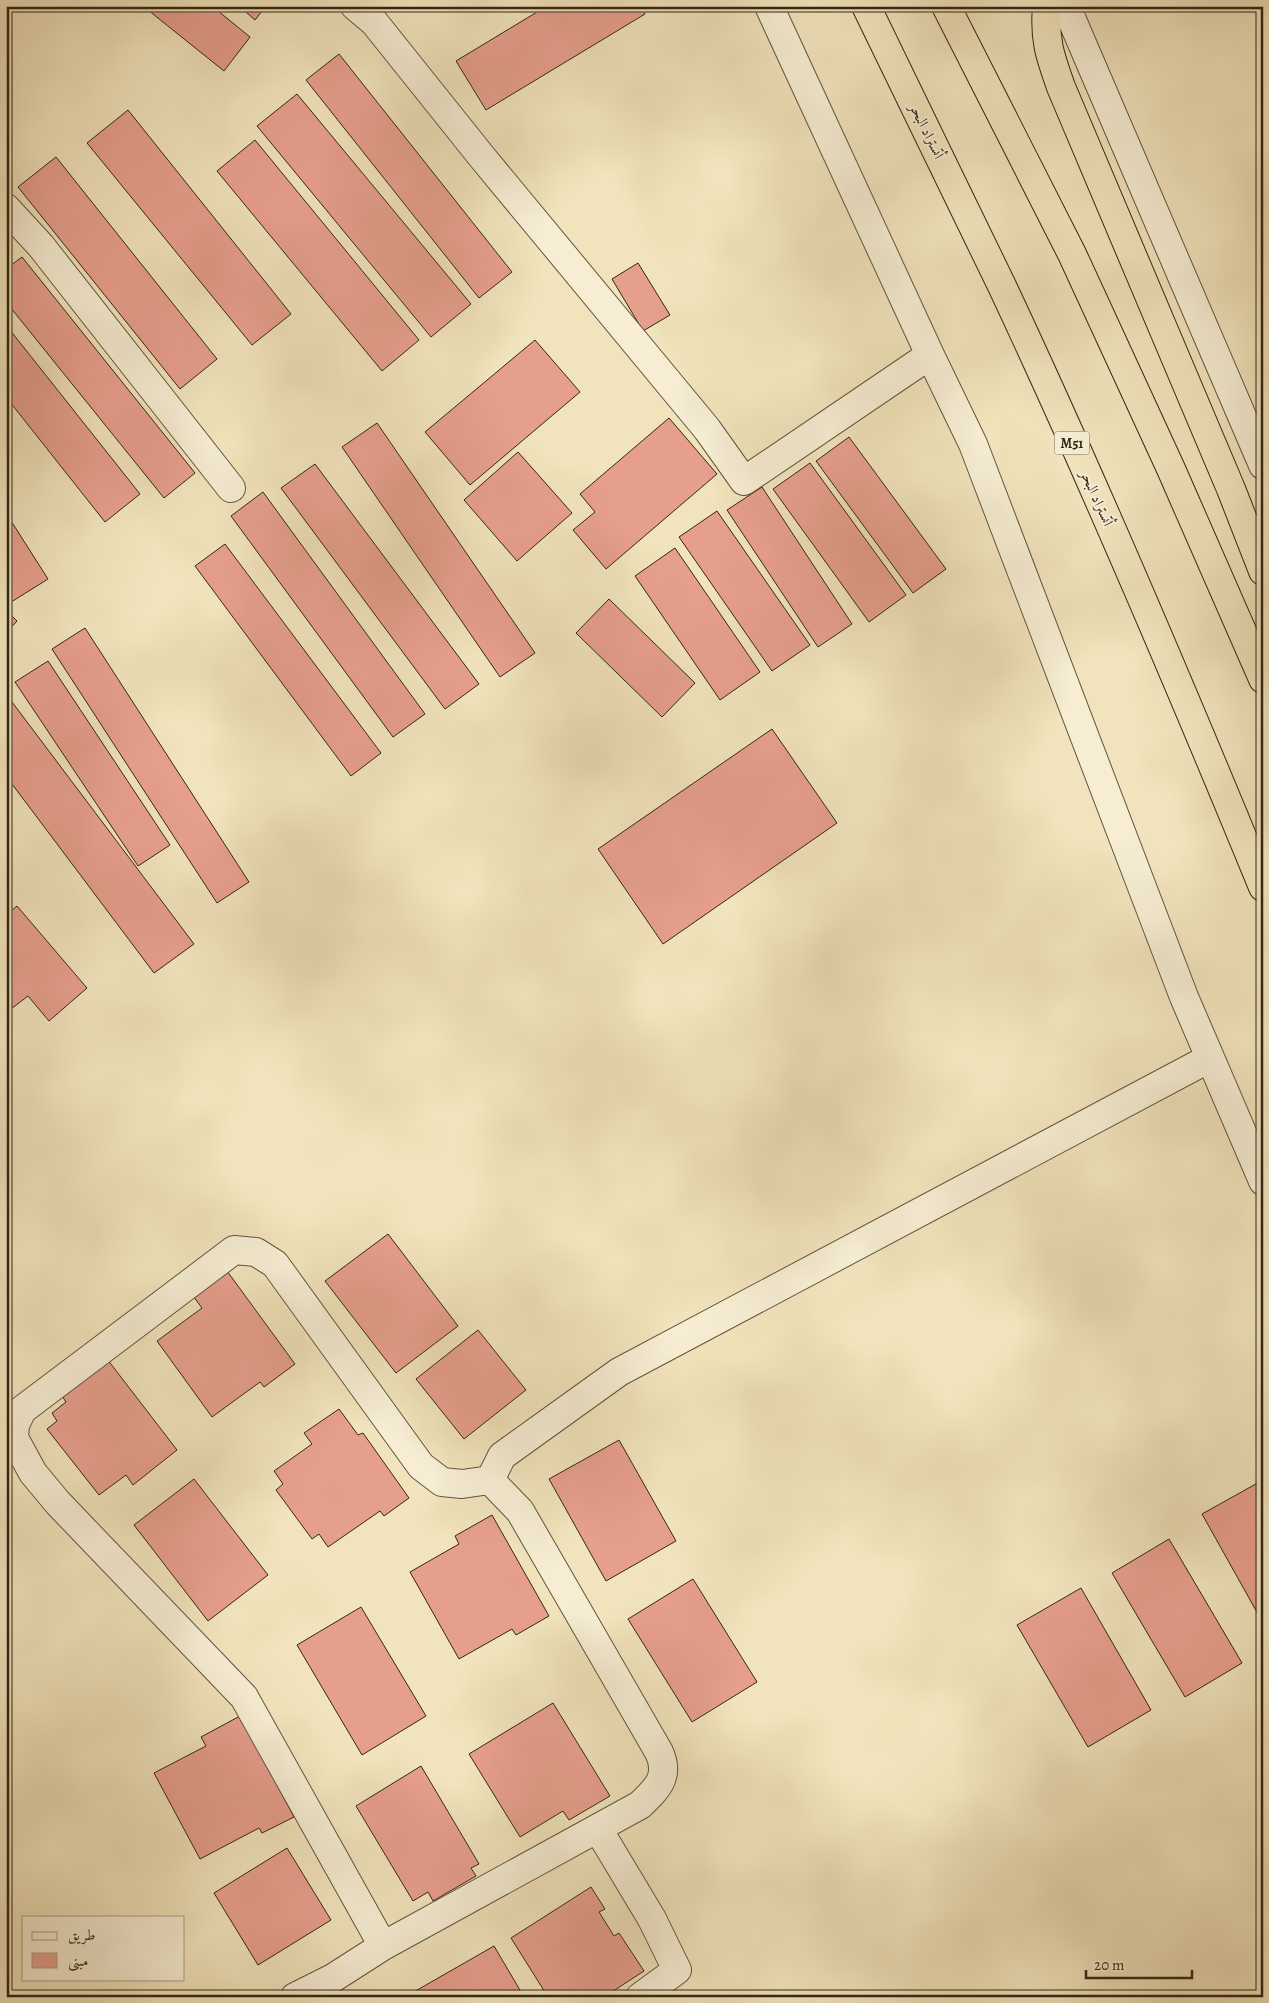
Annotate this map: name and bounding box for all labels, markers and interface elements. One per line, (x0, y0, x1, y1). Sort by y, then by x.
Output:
street label: أتستراد البحر (904, 98, 950, 162)
road number: M51 (1054, 432, 1090, 454)
street label: أتستراد البحر (1075, 465, 1119, 530)
legend (22, 1916, 185, 1980)
text: طريق (68, 1925, 95, 1945)
scale bar (1086, 1948, 1193, 1980)
text: مبنى (68, 1951, 88, 1972)
text: 20 m (1094, 1955, 1125, 1975)

